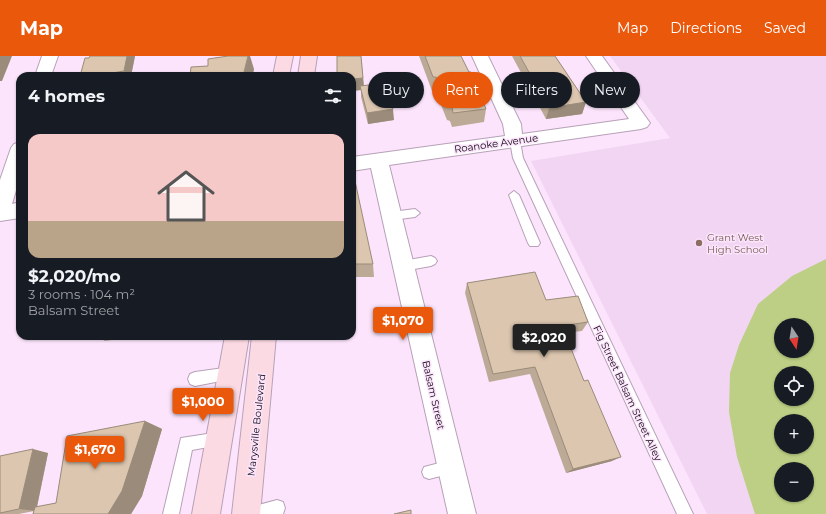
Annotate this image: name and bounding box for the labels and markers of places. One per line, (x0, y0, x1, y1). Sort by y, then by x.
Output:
place label: Grant West High School (707, 231, 768, 256)
marker: Grant West High School (694, 238, 704, 248)
pin: $1,070 (370, 307, 436, 341)
pin: $2,020 (511, 324, 577, 358)
pin: $1,000 (170, 388, 236, 422)
pin: $1,670 (62, 436, 128, 470)

